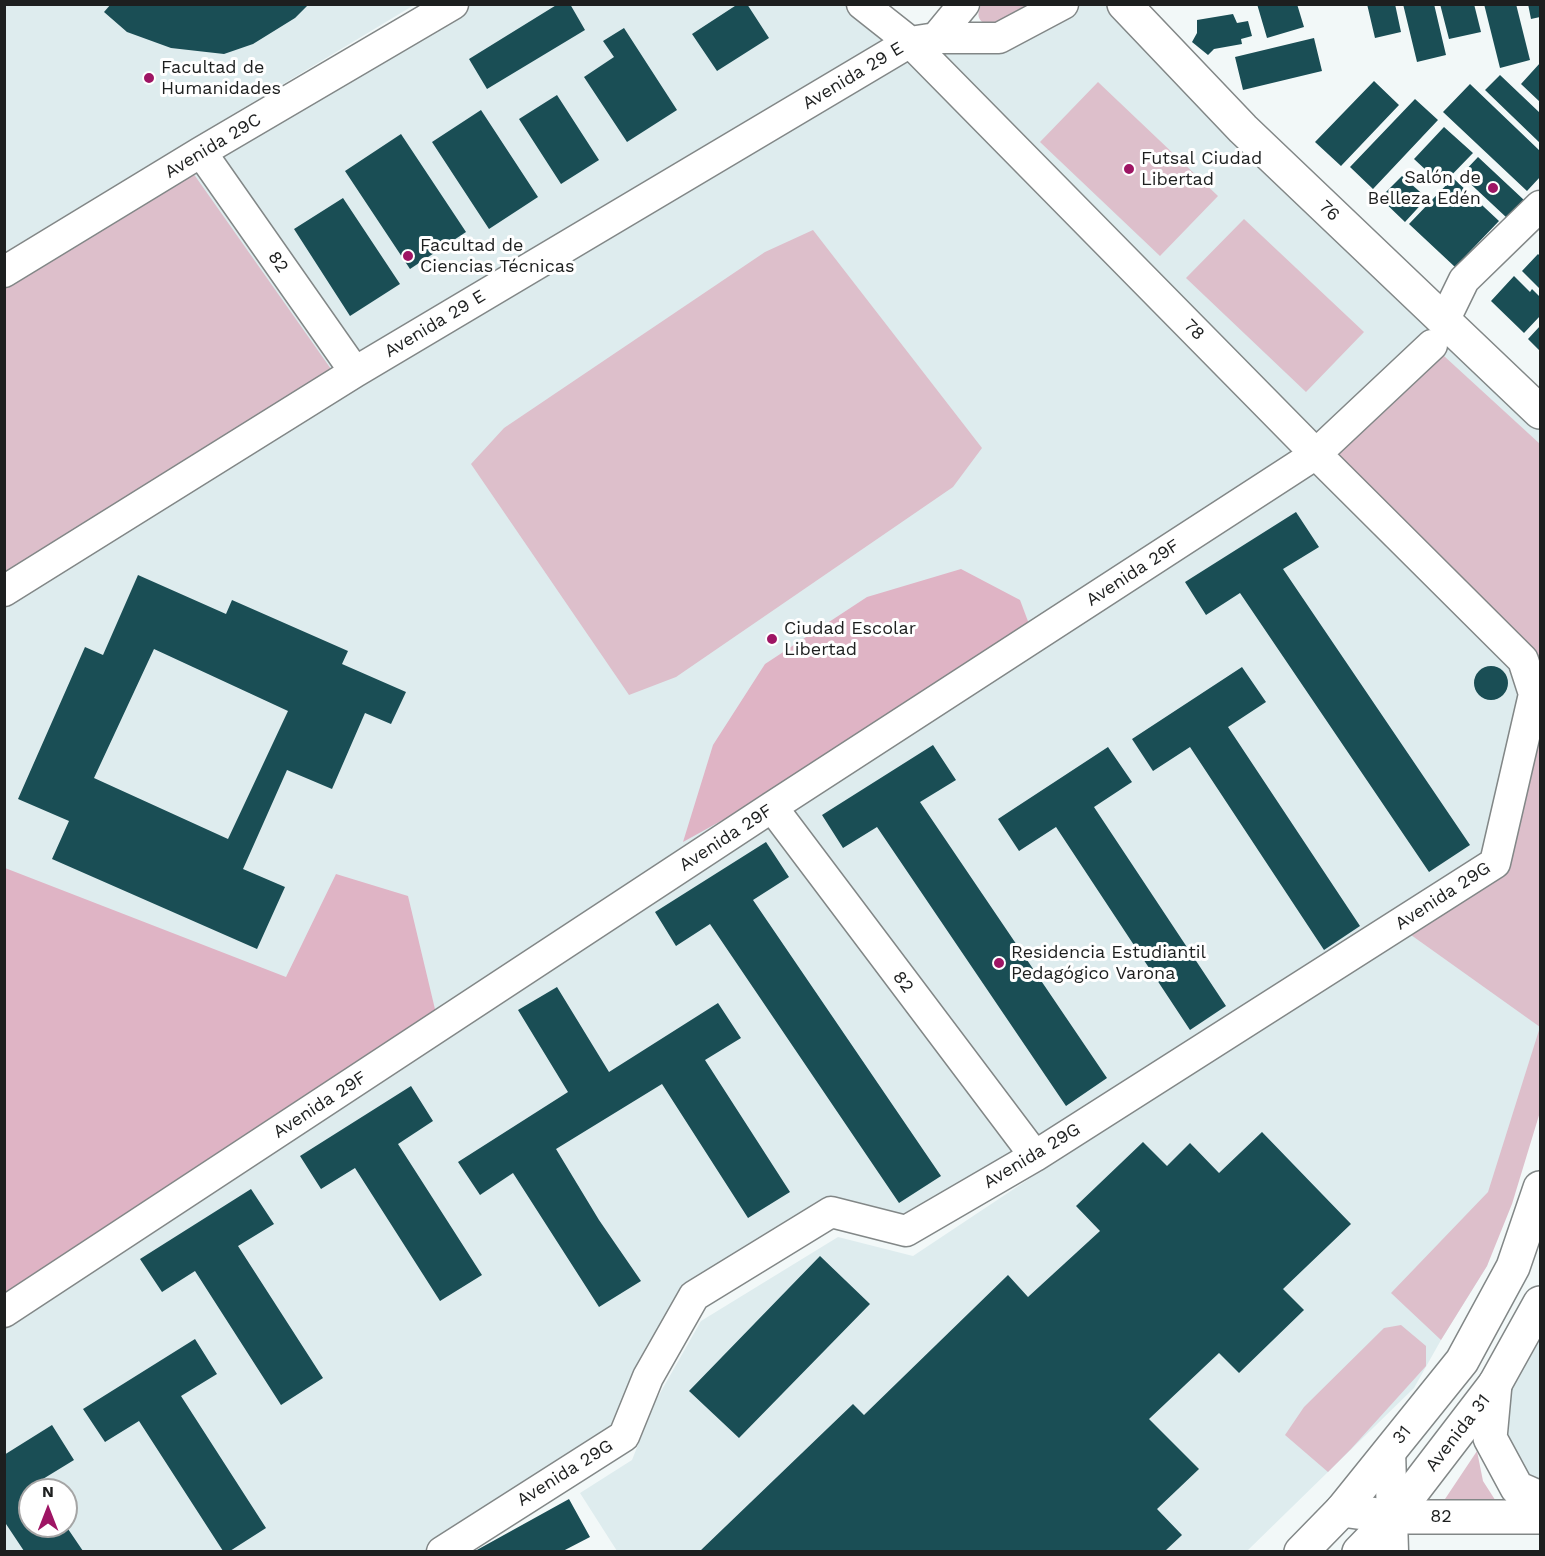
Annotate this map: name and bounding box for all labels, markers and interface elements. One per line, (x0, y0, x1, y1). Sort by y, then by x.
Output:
street label: Avenida 29 E (799, 37, 907, 115)
place label: Facultad de Humanidades (161, 57, 281, 100)
marker: Facultad de Humanidades (142, 71, 156, 85)
street label: Avenida 29C (161, 109, 265, 183)
place label: Futsal Ciudad Libertad (1141, 148, 1262, 190)
marker: Futsal Ciudad Libertad (1122, 162, 1136, 176)
place label: Salón de Belleza Edén (1368, 167, 1481, 210)
marker: Salón de Belleza Edén (1486, 181, 1500, 195)
street label: 76 (1314, 196, 1344, 226)
place label: Facultad de Ciencias Técnicas (420, 235, 574, 278)
street label: 82 (263, 247, 293, 277)
marker: Facultad de Ciencias Técnicas (401, 249, 415, 263)
street label: Avenida 29 E (381, 285, 489, 363)
street label: 78 (1179, 315, 1209, 345)
street label: Avenida 29F (1082, 535, 1184, 611)
place label: Ciudad Escolar Libertad (784, 618, 916, 660)
marker: Ciudad Escolar Libertad (765, 632, 779, 646)
street label: Avenida 29F (675, 800, 777, 876)
street label: Avenida 29G (1391, 857, 1495, 935)
place label: Residencia Estudiantil Pedagógico Varona (1011, 942, 1206, 984)
marker: Residencia Estudiantil Pedagógico Varona (992, 956, 1006, 970)
street label: 82 (888, 967, 918, 997)
street label: Avenida 29F (269, 1067, 371, 1143)
street label: Avenida 29G (980, 1119, 1084, 1193)
street label: Avenida 31 (1421, 1390, 1495, 1476)
street label: 31 (1388, 1421, 1416, 1449)
street label: Avenida 29G (513, 1435, 617, 1511)
north arrow (18, 1478, 78, 1538)
text: N (42, 1482, 54, 1501)
street label: 82 (1430, 1506, 1452, 1528)

